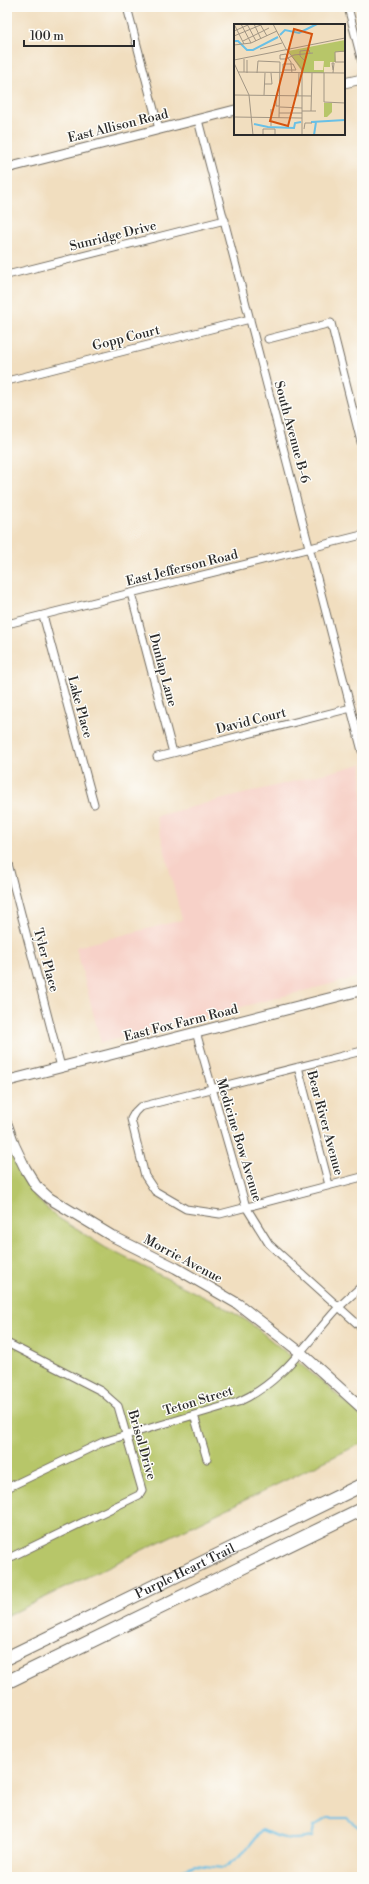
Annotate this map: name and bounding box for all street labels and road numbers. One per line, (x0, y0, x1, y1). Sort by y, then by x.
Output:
street label: East Allison Road (66, 106, 171, 146)
street label: Sunridge Drive (68, 217, 159, 255)
street label: Gopp Court (91, 322, 162, 354)
street label: South Avenue B-6 (271, 379, 313, 485)
street label: East Jefferson Road (124, 546, 240, 590)
street label: Dunlap Lane (146, 632, 181, 709)
street label: Lake Place (64, 674, 96, 740)
street label: David Court (214, 704, 288, 737)
street label: Tyler Place (30, 926, 62, 994)
street label: East Fox Farm Road (122, 1001, 240, 1045)
street label: Bear River Avenue (303, 1068, 347, 1178)
street label: Medicine Bow Avenue (213, 1076, 266, 1204)
street label: Morrie Avenue (141, 1232, 226, 1287)
street label: Teton Street (161, 1383, 235, 1419)
street label: Brisol Drive (124, 1407, 160, 1482)
street label: Purple Heart Trail (133, 1540, 238, 1602)

